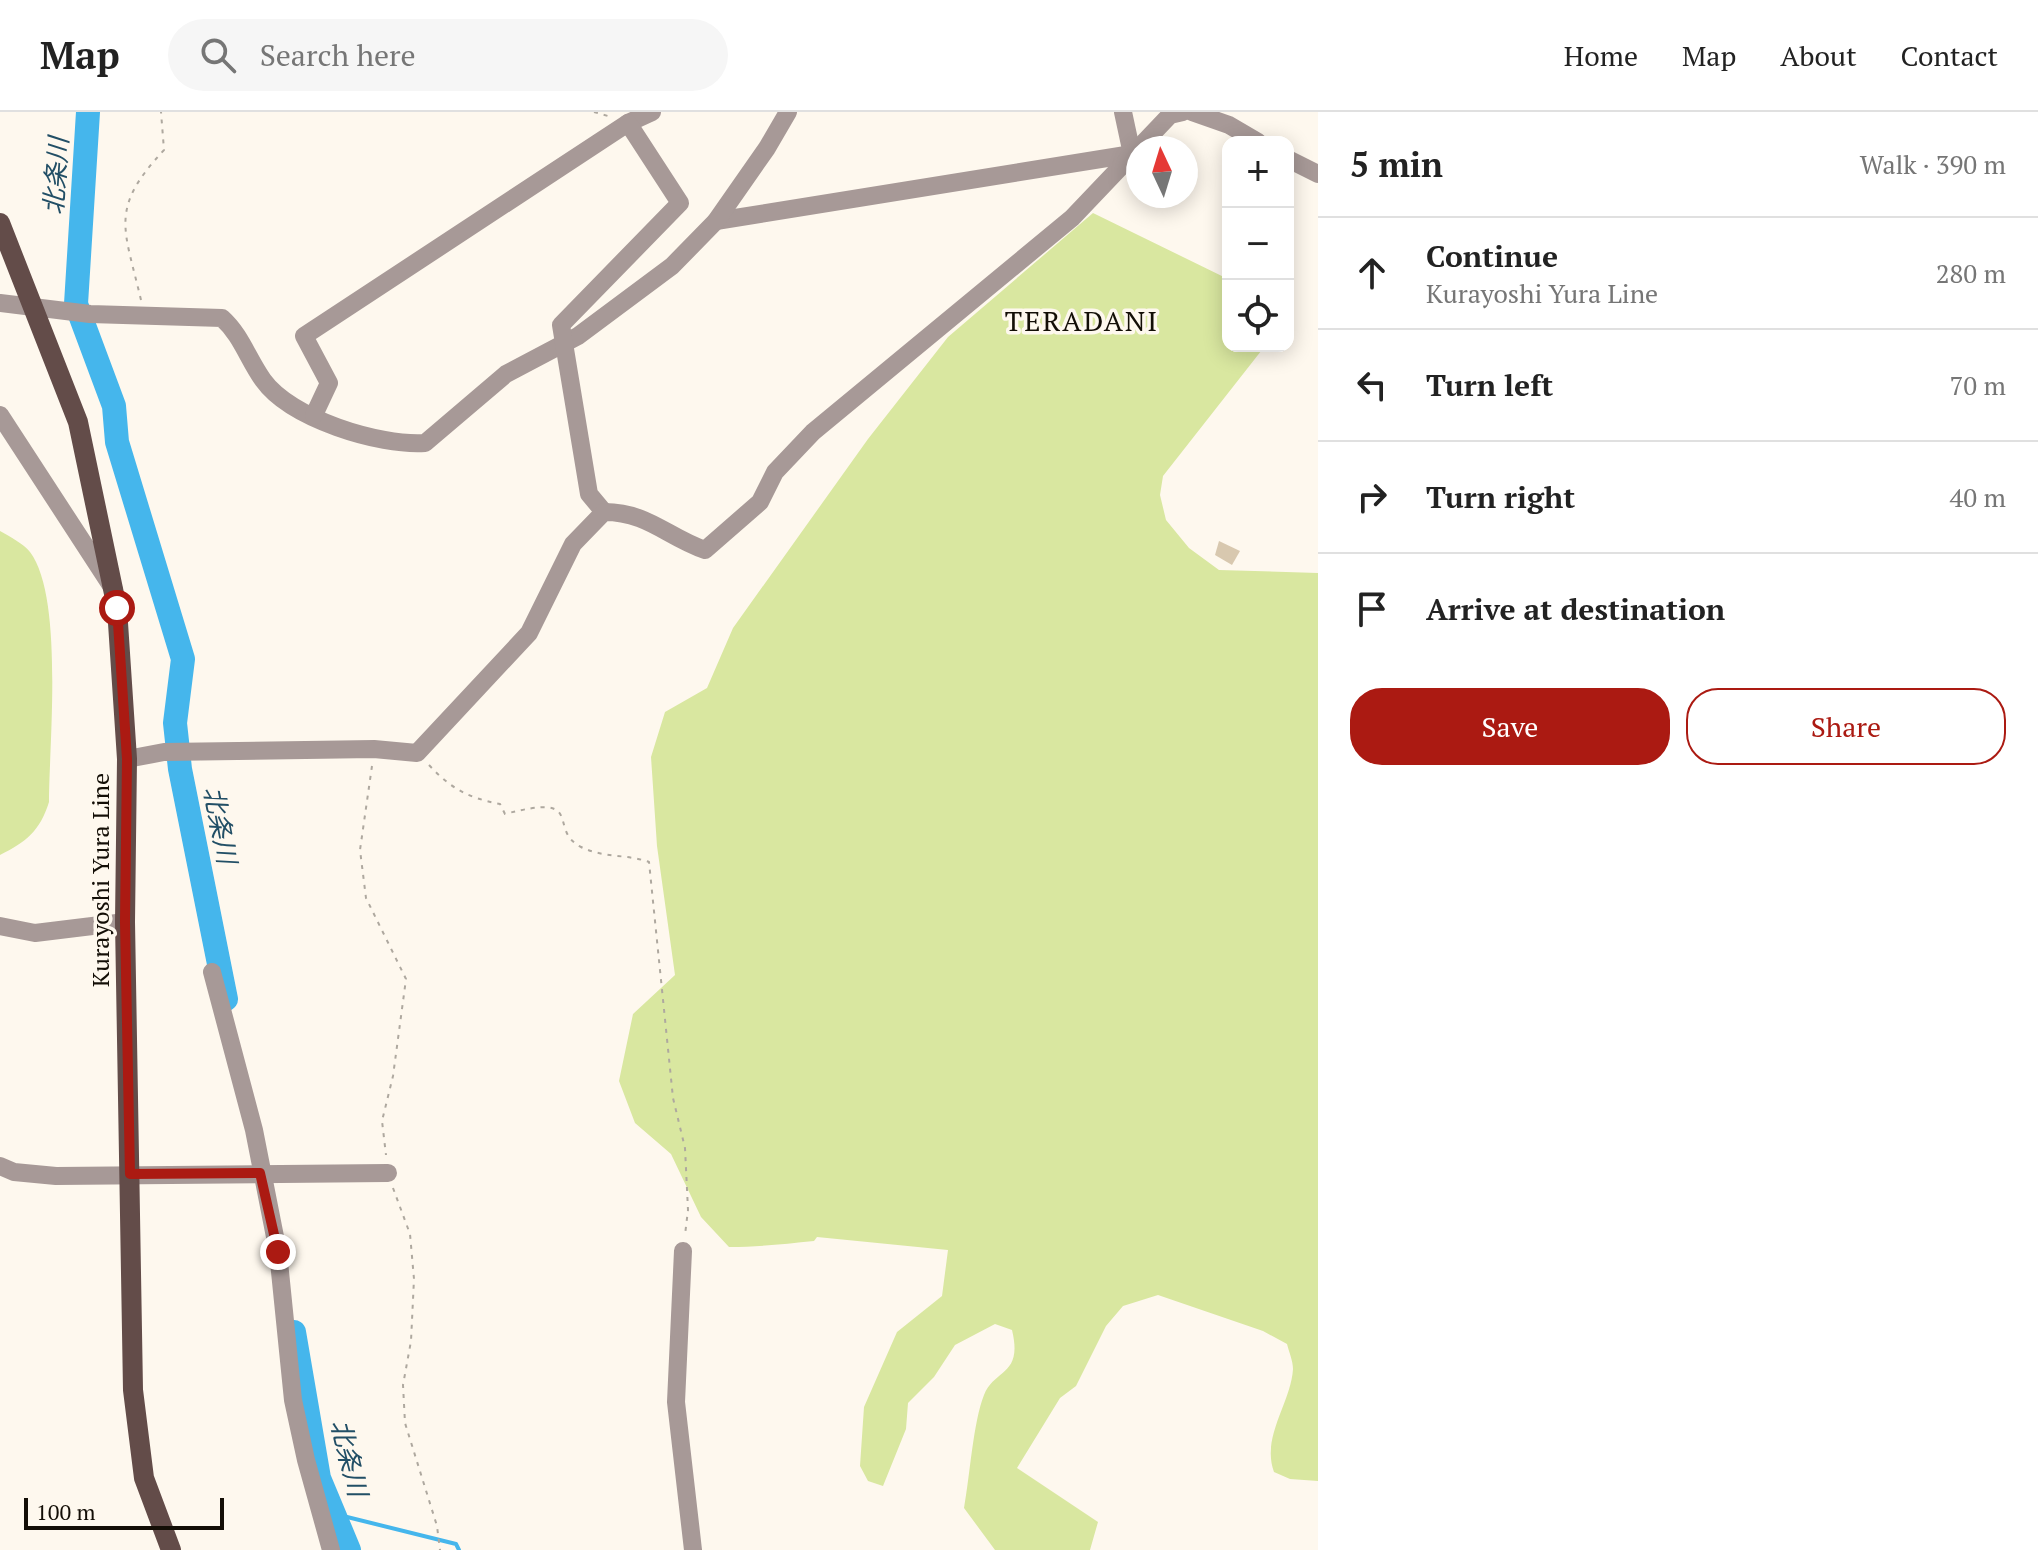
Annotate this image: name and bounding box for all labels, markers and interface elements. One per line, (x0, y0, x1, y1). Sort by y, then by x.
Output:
search box (168, 19, 728, 91)
text: Map (40, 30, 120, 80)
icon: search (196, 33, 240, 77)
text: Search here (260, 35, 416, 75)
text: Home (1564, 37, 1638, 74)
text: Map (1682, 37, 1736, 74)
text: About (1780, 37, 1857, 74)
text: Contact (1901, 37, 1998, 74)
water label: 北条川 (35, 133, 75, 216)
north arrow (1126, 136, 1198, 208)
map controls (1222, 136, 1294, 352)
button: + (1222, 136, 1294, 208)
text: 5 min (1350, 142, 1443, 187)
text: Walk · 390 m (1860, 147, 2006, 181)
button: − (1222, 208, 1294, 280)
text: Continue (1426, 236, 1558, 276)
icon: ahead (1350, 251, 1394, 295)
text: 280 m (1936, 256, 2006, 290)
text: Kurayoshi Yura Line (1426, 276, 1658, 310)
button: locate (1222, 280, 1294, 352)
district label: TERADANI (1005, 302, 1159, 339)
icon: left (1350, 363, 1394, 407)
text: Turn left (1426, 365, 1553, 405)
text: 70 m (1950, 368, 2006, 402)
icon: right (1350, 475, 1394, 519)
text: Turn right (1426, 477, 1575, 517)
text: 40 m (1950, 480, 2006, 514)
icon: arrive (1350, 587, 1394, 631)
text: Arrive at destination (1426, 589, 1725, 629)
route start (99, 590, 135, 626)
button: Save (1350, 688, 1670, 765)
button: Share (1686, 688, 2006, 765)
street label: Kurayoshi Yura Line (84, 773, 116, 987)
water label: 北条川 (197, 783, 246, 869)
route end (260, 1234, 296, 1270)
water label: 北条川 (324, 1416, 377, 1503)
scale bar (24, 1494, 224, 1530)
text: 100 m (36, 1497, 96, 1526)

